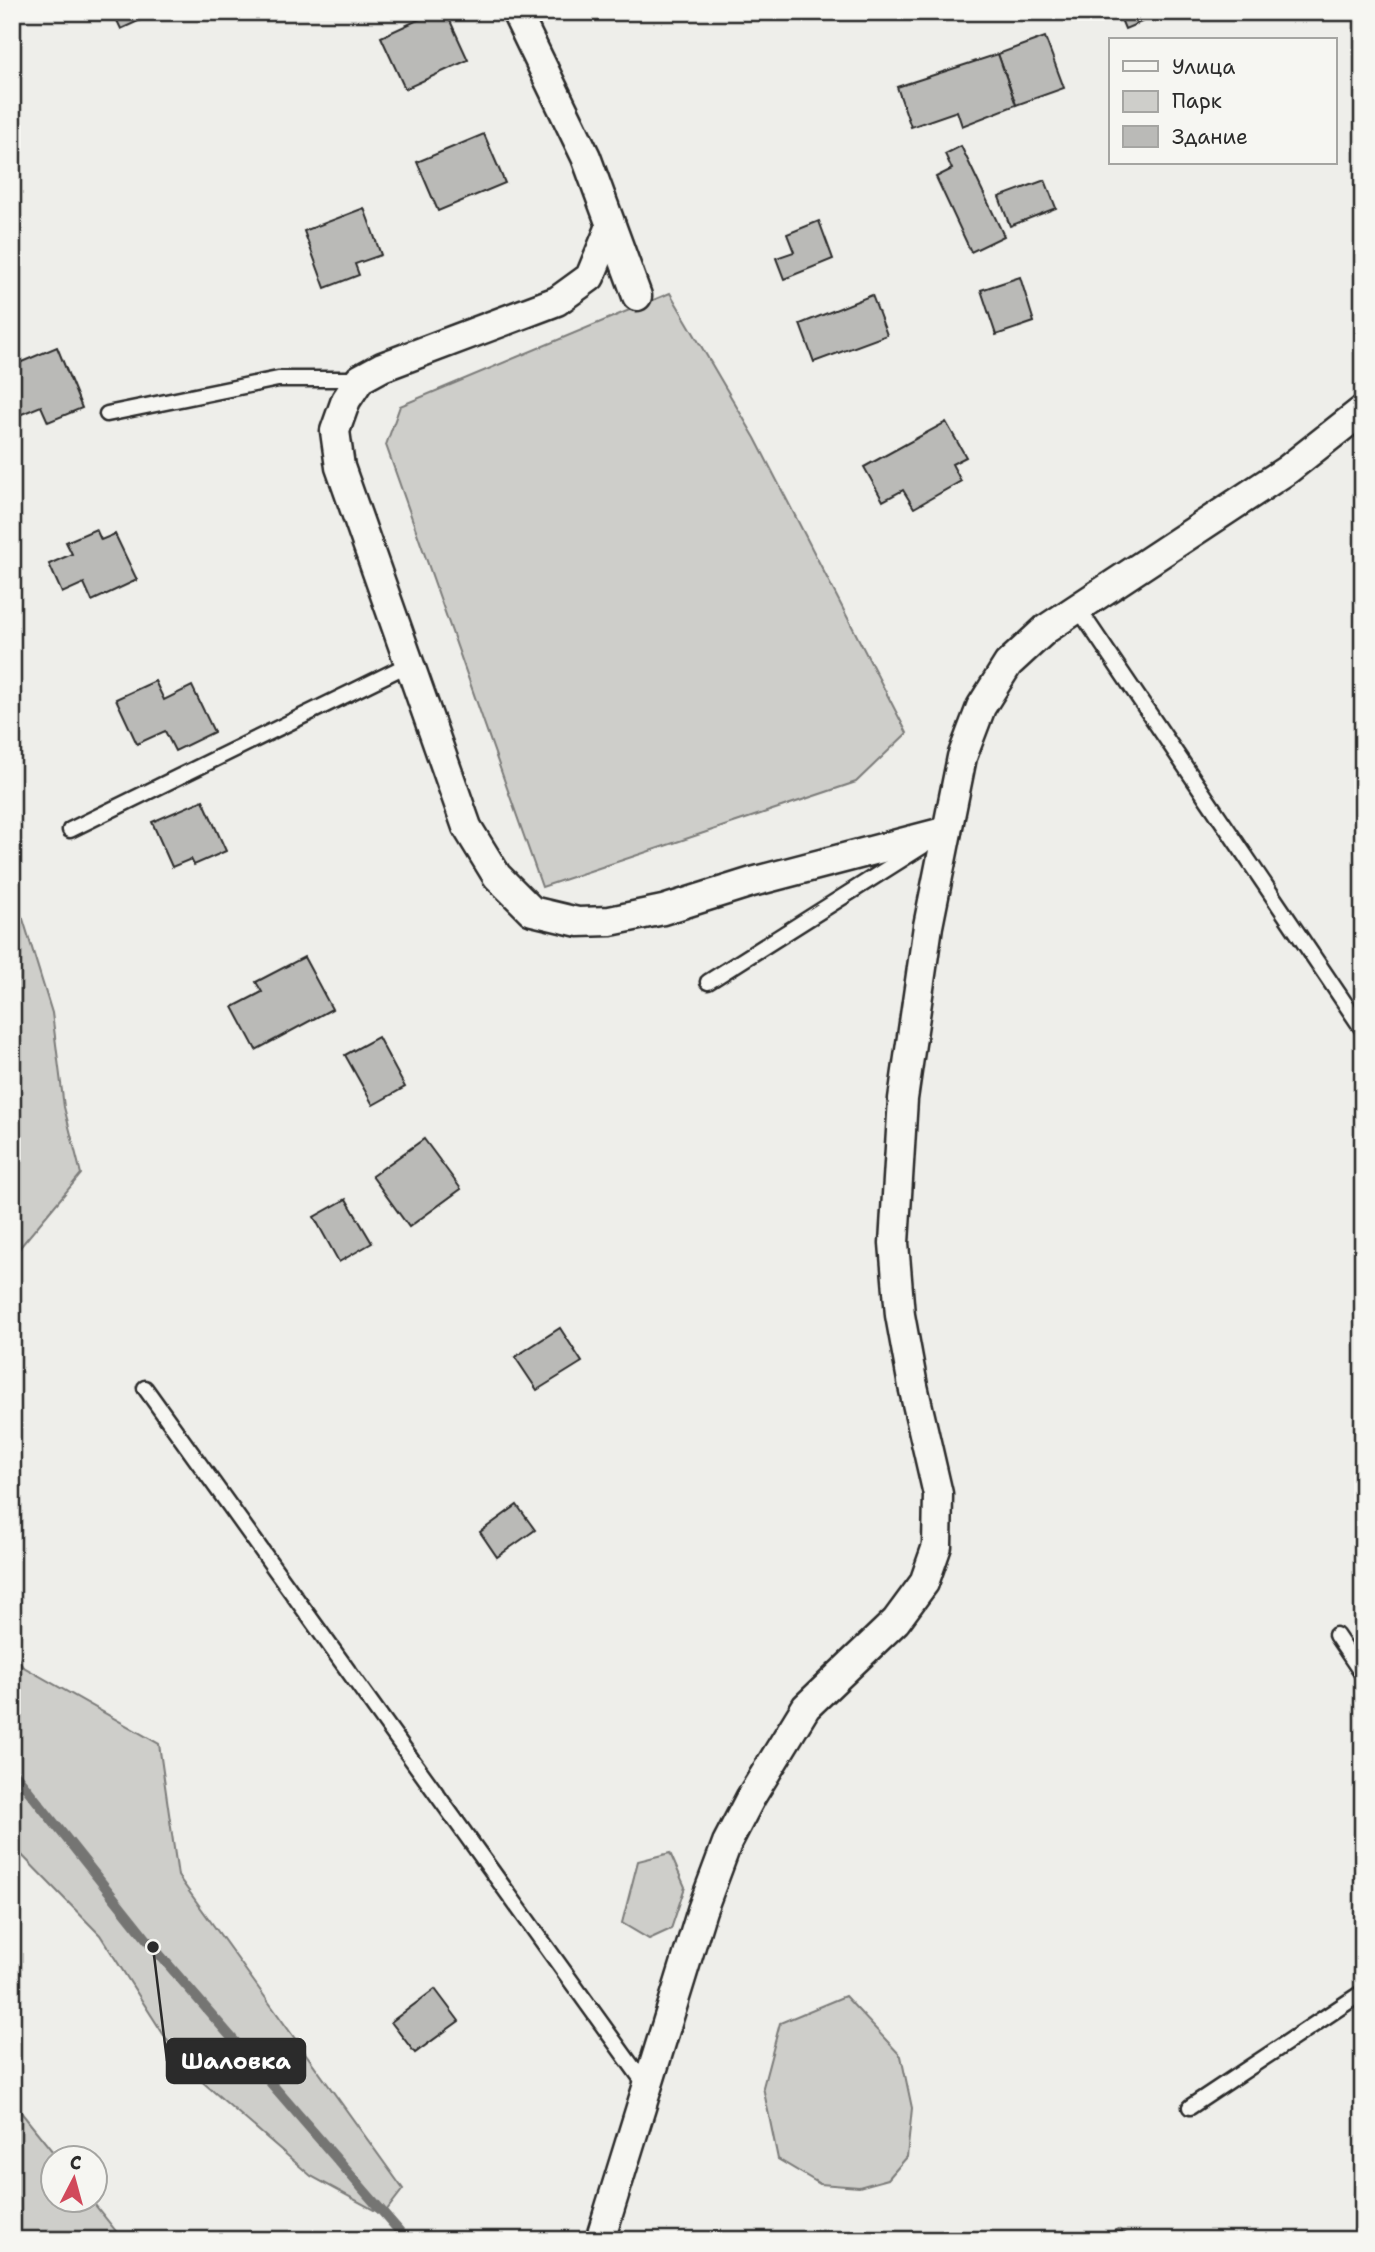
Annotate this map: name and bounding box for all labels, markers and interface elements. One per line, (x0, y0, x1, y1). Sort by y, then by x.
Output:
legend (1109, 38, 1336, 164)
text: Улица (1172, 53, 1235, 81)
text: Парк (1172, 87, 1222, 115)
text: Здание (1172, 123, 1248, 151)
callout: Шаловка (167, 2039, 305, 2083)
text: Шаловка (181, 2046, 291, 2076)
north arrow (38, 2144, 108, 2214)
text: С (69, 2150, 83, 2176)

